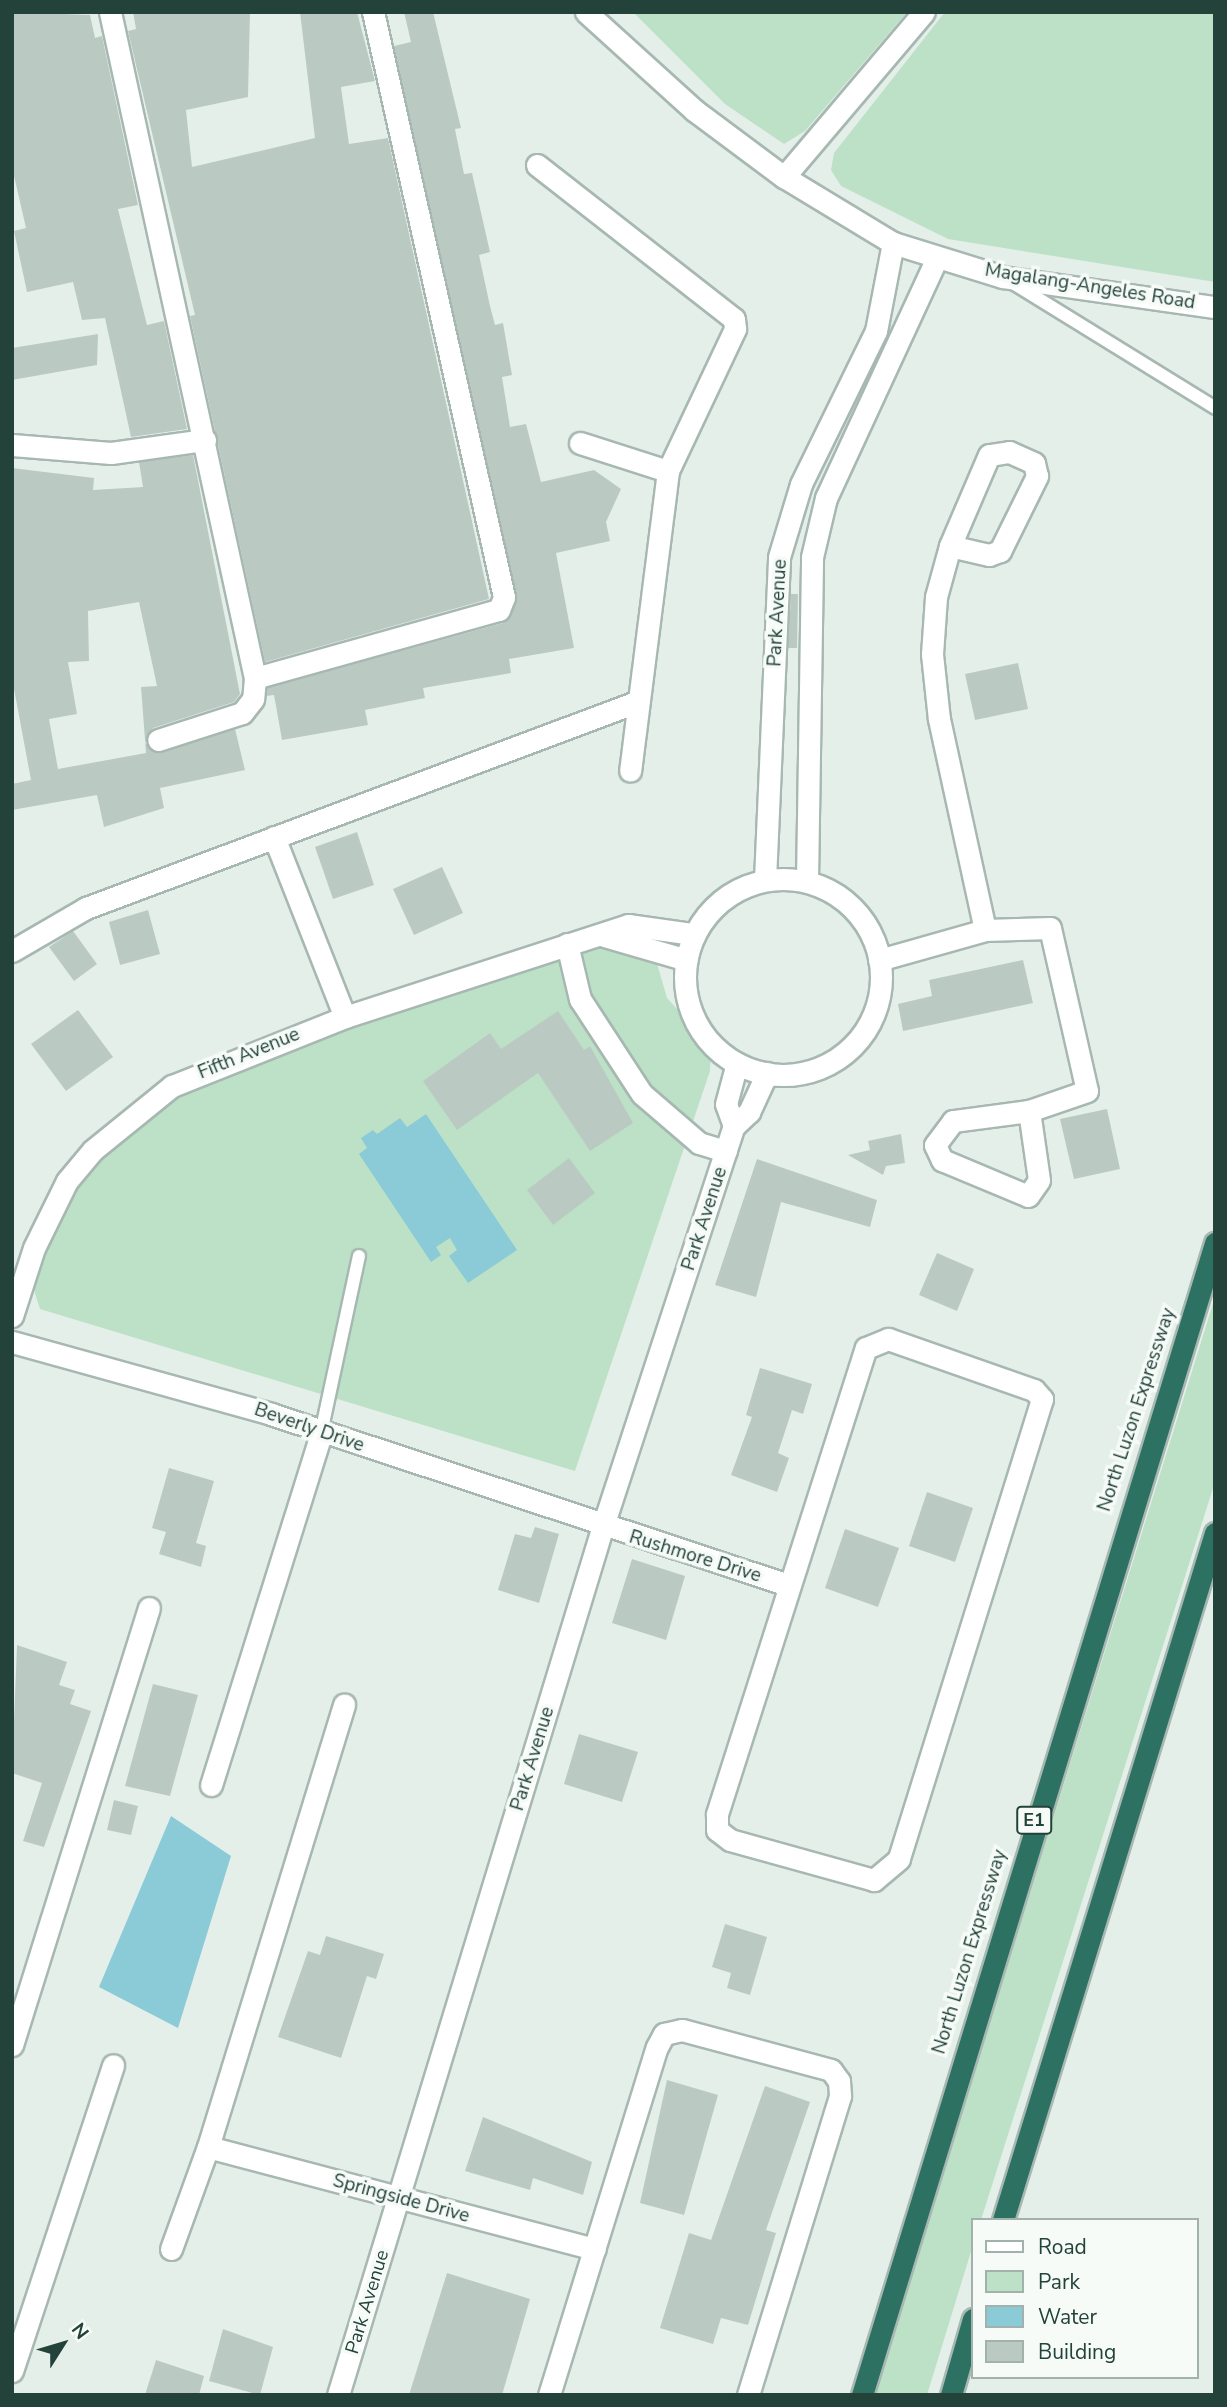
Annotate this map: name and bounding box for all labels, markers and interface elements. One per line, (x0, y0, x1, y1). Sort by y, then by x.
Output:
street label: Magalang-Angeles Road (983, 259, 1197, 315)
street label: Park Avenue (764, 559, 792, 667)
street label: Fifth Avenue (195, 1023, 303, 1085)
street label: Park Avenue (678, 1164, 732, 1274)
street label: North Luzon Expressway (1093, 1305, 1181, 1515)
street label: Beverly Drive (251, 1399, 367, 1457)
street label: Rushmore Drive (626, 1526, 764, 1588)
street label: Park Avenue (506, 1704, 560, 1814)
road number: E1 (1015, 1806, 1053, 1834)
street label: North Luzon Expressway (928, 1847, 1012, 2057)
street label: Springside Drive (330, 2170, 472, 2228)
legend (972, 2218, 1199, 2379)
text: Road (1038, 2233, 1087, 2261)
street label: Park Avenue (341, 2247, 395, 2357)
text: Park (1038, 2268, 1080, 2296)
text: Water (1038, 2303, 1097, 2331)
north arrow (28, 2309, 98, 2379)
text: N (65, 2318, 94, 2345)
text: Building (1038, 2338, 1116, 2366)

